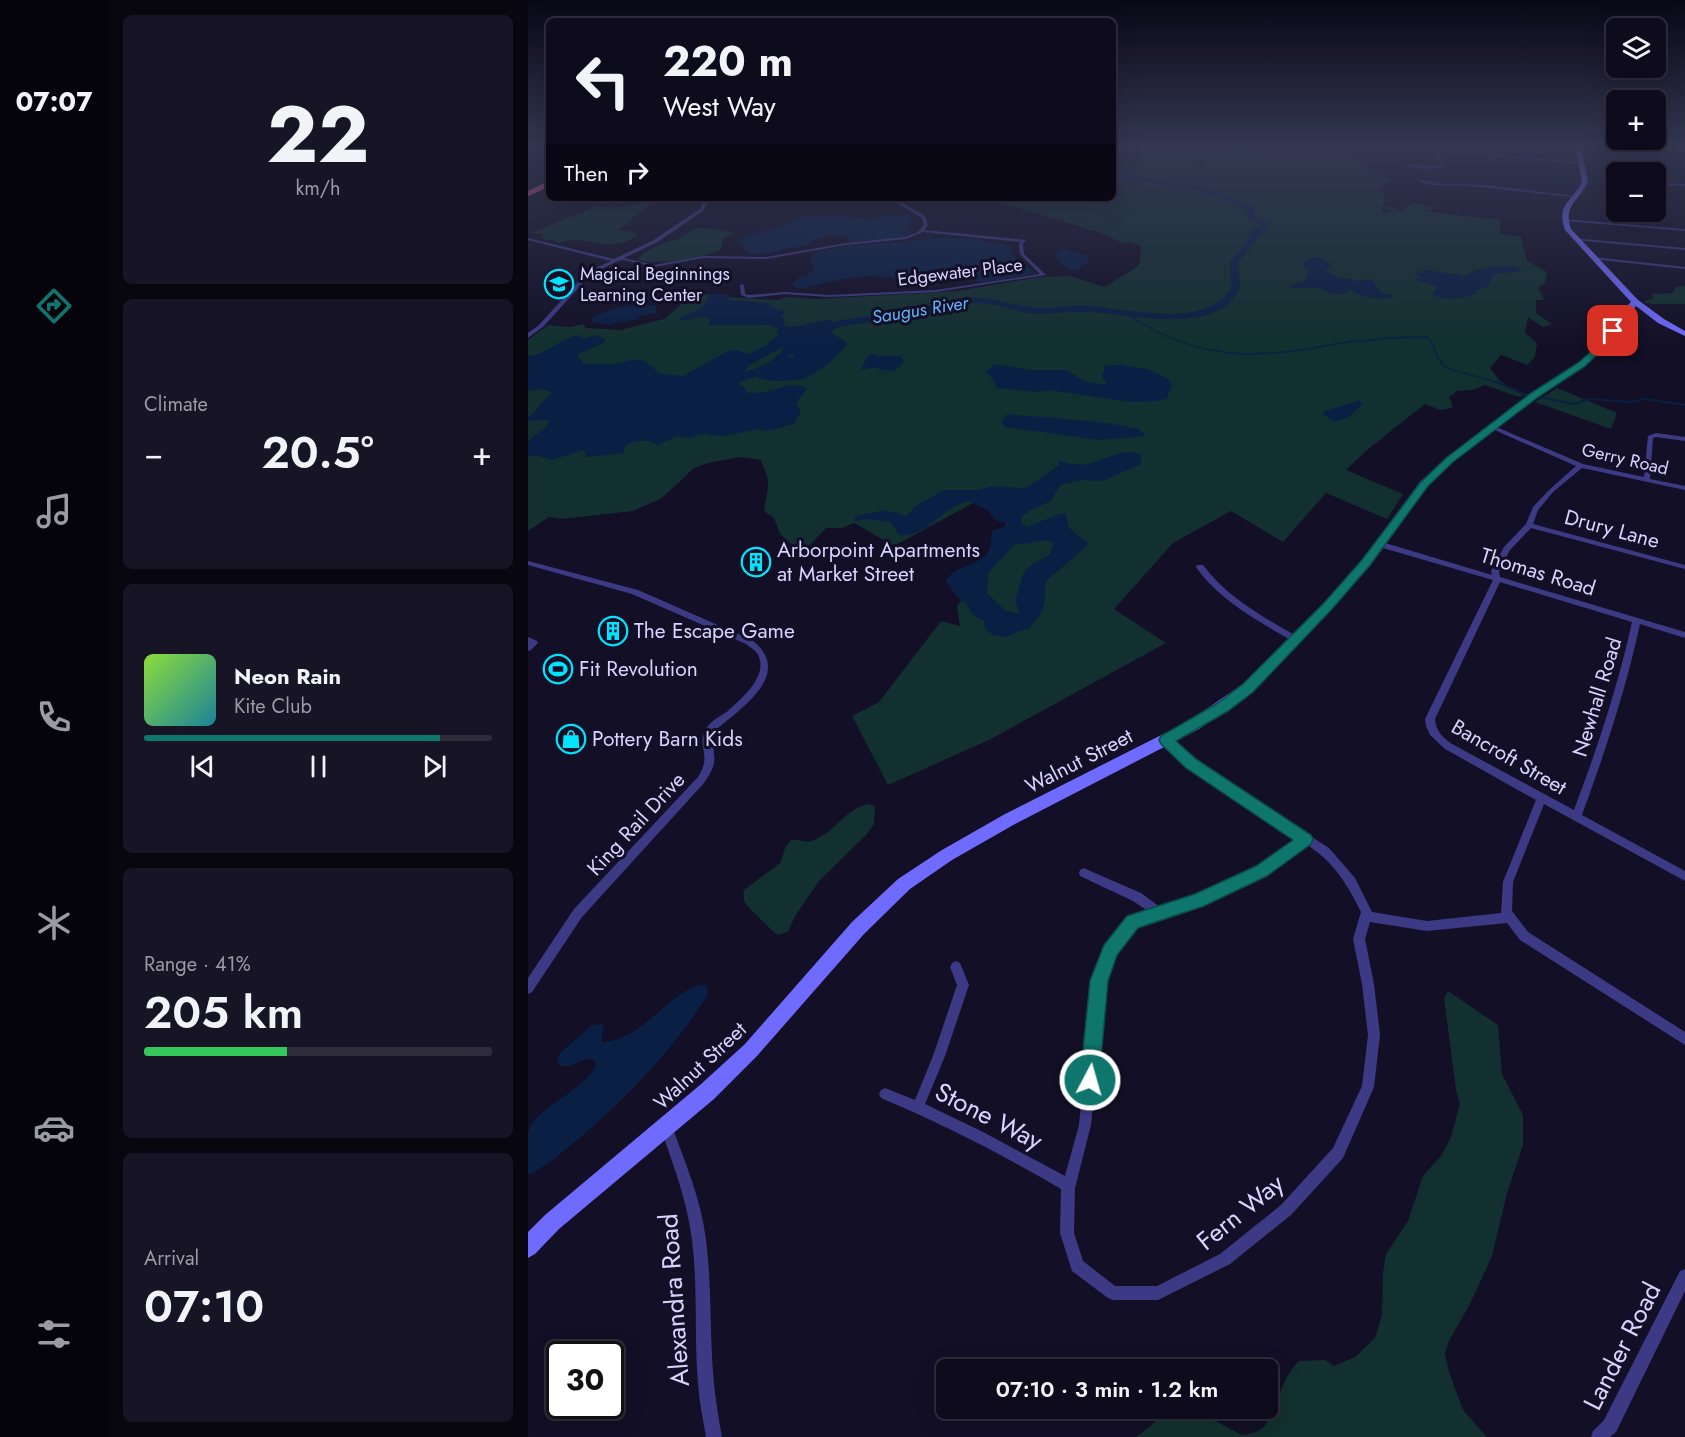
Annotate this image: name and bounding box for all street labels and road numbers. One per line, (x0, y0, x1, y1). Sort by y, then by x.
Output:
street label: Edgewater Place (896, 251, 1024, 293)
street label: Gerry Road (1579, 436, 1671, 482)
street label: Drury Lane (1561, 502, 1663, 556)
street label: Thomas Road (1477, 540, 1599, 604)
street label: Newhall Road (1565, 634, 1629, 760)
street label: Bancroft Street (1446, 712, 1572, 802)
street label: Walnut Street (1020, 721, 1138, 801)
street label: King Rail Drive (580, 765, 692, 882)
street label: Walnut Street (647, 1015, 753, 1117)
street label: Stone Way (928, 1073, 1050, 1160)
street label: Fern Way (1188, 1164, 1292, 1259)
street label: Alexandra Road (649, 1212, 699, 1388)
street label: Lander Road (1574, 1276, 1670, 1416)

